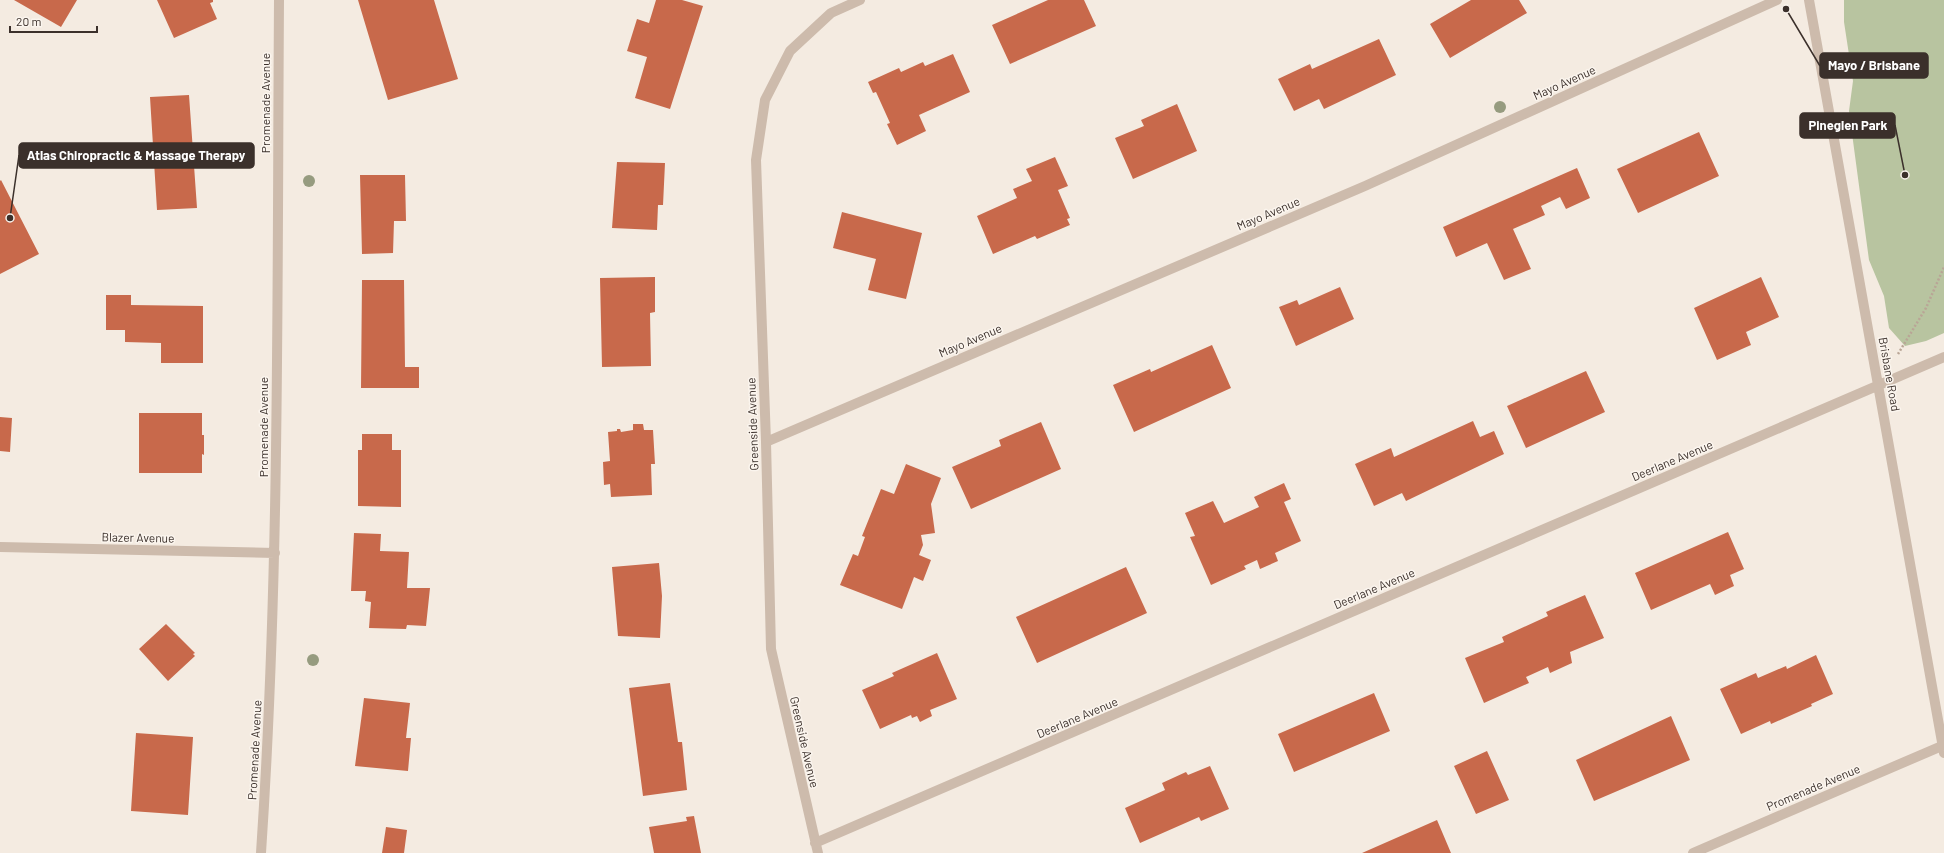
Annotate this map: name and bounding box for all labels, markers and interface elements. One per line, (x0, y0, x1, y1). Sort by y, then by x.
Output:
scale bar (10, 8, 97, 34)
text: 20 m (16, 14, 42, 28)
street label: Promenade Avenue (258, 53, 272, 153)
callout: Mayo / Brisbane (1820, 53, 1928, 78)
text: Mayo / Brisbane (1828, 57, 1920, 73)
street label: Mayo Avenue (1531, 62, 1597, 102)
callout: Pineglen Park (1800, 113, 1895, 138)
text: Pineglen Park (1809, 117, 1888, 133)
callout: Atlas Chiropractic & Massage Therapy (19, 143, 254, 168)
text: Atlas Chiropractic & Massage Therapy (27, 147, 246, 163)
street label: Mayo Avenue (1234, 193, 1302, 233)
street label: Mayo Avenue (936, 320, 1004, 360)
street label: Brisbane Road (1877, 336, 1903, 412)
street label: Promenade Avenue (256, 377, 270, 477)
street label: Greenside Avenue (743, 377, 761, 471)
street label: Deerlane Avenue (1629, 437, 1715, 483)
street label: Blazer Avenue (101, 529, 175, 545)
street label: Deerlane Avenue (1331, 565, 1417, 611)
street label: Deerlane Avenue (1034, 694, 1120, 740)
street label: Greenside Avenue (788, 695, 822, 789)
street label: Promenade Avenue (244, 700, 264, 800)
street label: Promenade Avenue (1764, 761, 1862, 813)

